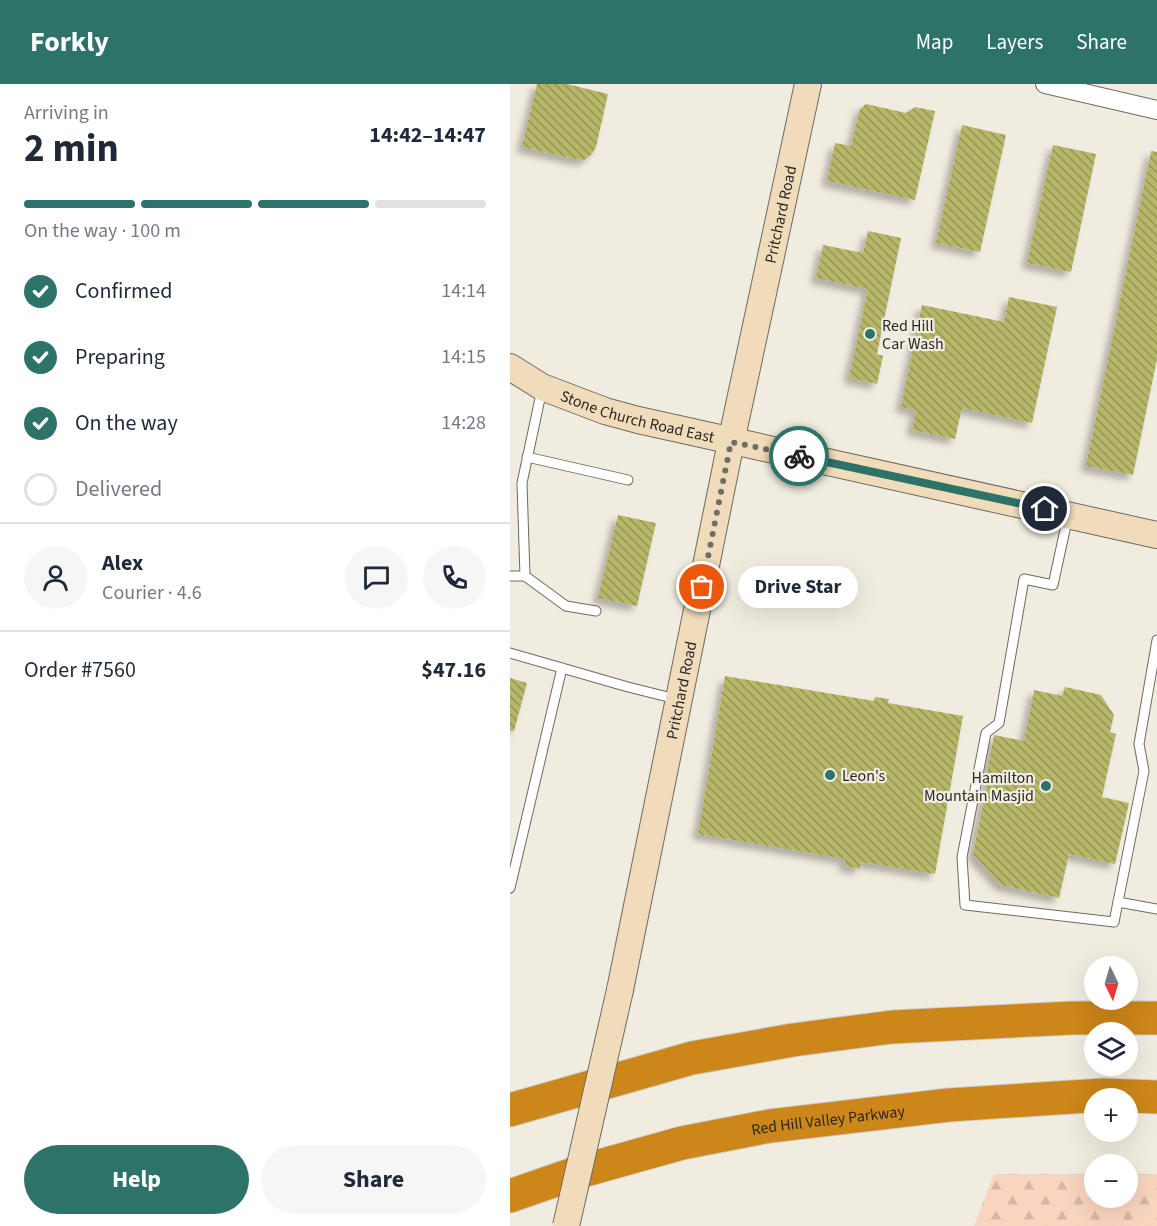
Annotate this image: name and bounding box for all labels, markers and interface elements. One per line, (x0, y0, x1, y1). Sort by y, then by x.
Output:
text: Forkly (30, 22, 109, 62)
text: Map (916, 27, 953, 57)
text: Layers (986, 27, 1043, 57)
text: Share (1076, 27, 1127, 57)
text: Arriving in (24, 99, 109, 127)
text: 14:42–14:47 (369, 119, 486, 151)
text: 2 min (24, 121, 119, 177)
street label: Pritchard Road (760, 163, 802, 266)
text: On the way · 100 m (24, 217, 181, 245)
icon: check (24, 275, 57, 308)
text: Confirmed (75, 275, 172, 307)
text: 14:14 (441, 277, 486, 305)
place label: Red Hill Car Wash (882, 315, 944, 355)
marker: Red Hill Car Wash (863, 327, 877, 341)
icon: check (24, 341, 57, 374)
text: Preparing (75, 341, 165, 373)
text: 14:15 (441, 343, 486, 371)
street label: Stone Church Road East (557, 385, 717, 449)
icon: check (24, 407, 57, 440)
text: On the way (75, 407, 178, 439)
text: 14:28 (441, 409, 486, 437)
courier (769, 426, 829, 486)
icon: bike (783, 440, 816, 473)
text: Delivered (75, 473, 162, 505)
pin (1019, 483, 1070, 534)
icon: home (1028, 492, 1061, 525)
button: person (24, 546, 87, 609)
button: chat (345, 546, 408, 609)
button: phone (423, 546, 486, 609)
text: Alex (102, 547, 143, 579)
pin (676, 561, 727, 612)
callout: Drive Star (738, 566, 858, 608)
icon: bag (685, 570, 718, 603)
text: Drive Star (754, 573, 842, 601)
text: Courier · 4.6 (102, 579, 202, 607)
street label: Pritchard Road (661, 639, 702, 741)
text: Order #7560 (24, 654, 136, 686)
text: $47.16 (421, 654, 486, 686)
place label: Leon's (842, 765, 886, 787)
place label: Hamilton Mountain Masjid (924, 767, 1034, 807)
marker: Leon's (823, 768, 837, 782)
marker: Hamilton Mountain Masjid (1039, 779, 1053, 793)
north arrow (1084, 956, 1138, 1010)
map controls (1084, 956, 1138, 1208)
button: layers (1084, 1022, 1138, 1076)
button: + (1084, 1088, 1138, 1142)
street label: Red Hill Valley Parkway (750, 1100, 907, 1141)
button: Help (24, 1145, 249, 1214)
button: Share (261, 1145, 486, 1214)
button: − (1084, 1154, 1138, 1208)

